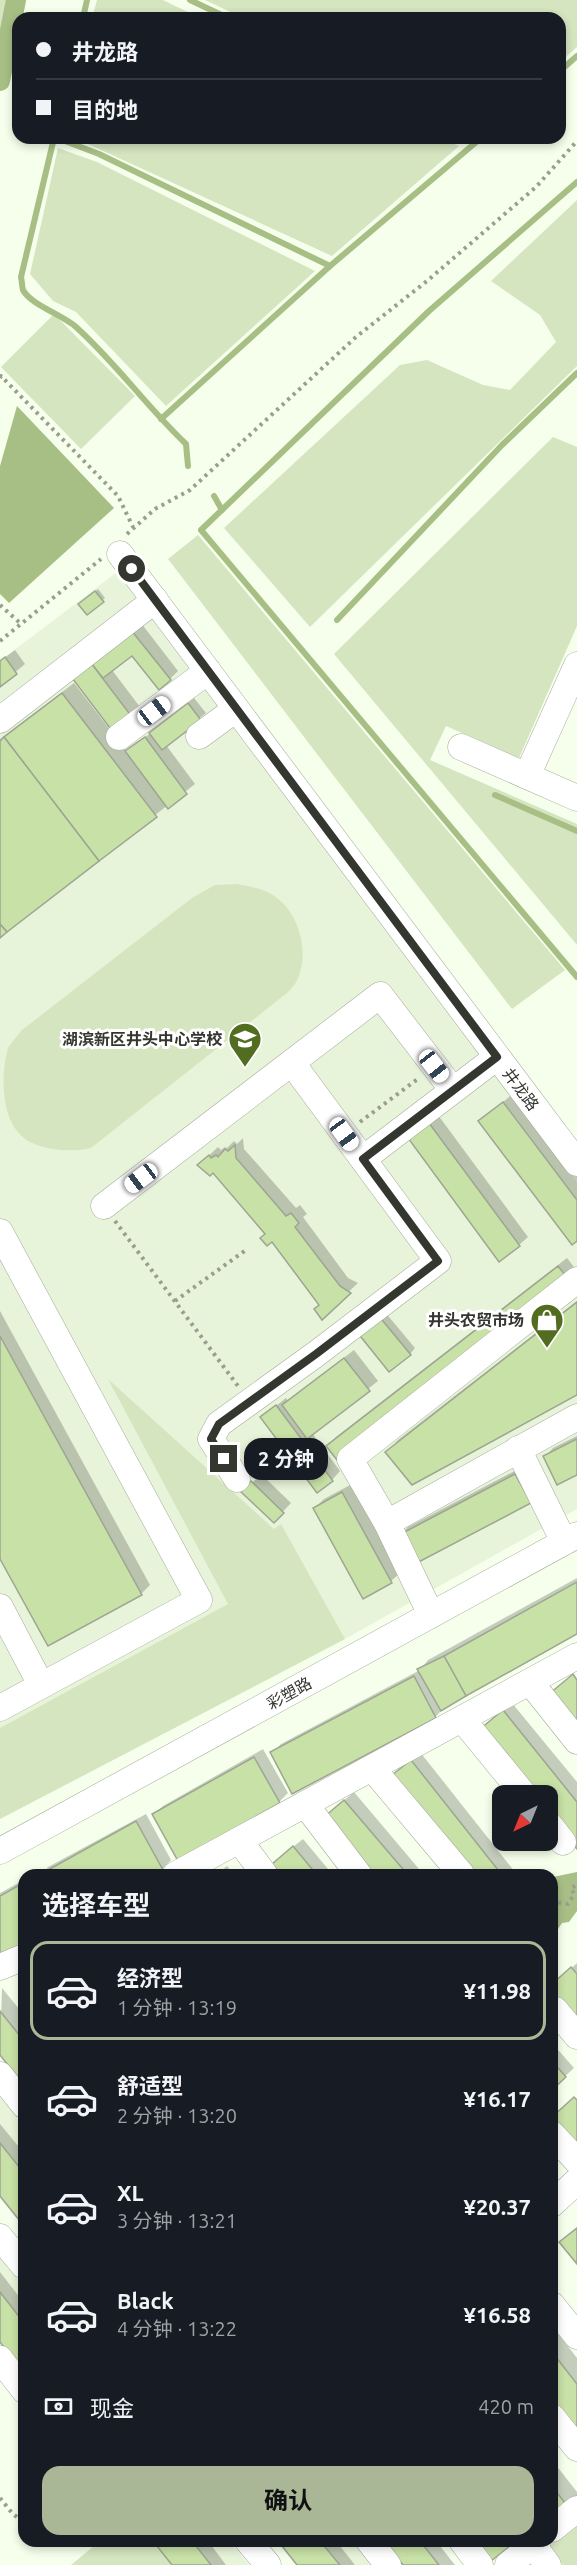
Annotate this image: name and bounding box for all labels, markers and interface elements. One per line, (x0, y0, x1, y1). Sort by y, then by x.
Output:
text: 井龙路 (72, 39, 138, 64)
text: 目的地 (72, 97, 138, 122)
route start (118, 555, 145, 582)
car (134, 693, 174, 729)
school or university icon: 湖滨新区井头中心学校 (227, 1021, 263, 1068)
place label: 湖滨新区井头中心学校 (62, 1030, 223, 1048)
car (416, 1046, 452, 1086)
street label: 井龙路 (499, 1064, 543, 1114)
car (326, 1114, 362, 1154)
car (121, 1160, 161, 1196)
shop icon: 井头农贸市场 (529, 1302, 565, 1349)
place label: 井头农贸市场 (428, 1311, 524, 1329)
callout: 2 分钟 (245, 1438, 329, 1480)
route end (210, 1445, 237, 1472)
text: 2 分钟 (258, 1447, 314, 1470)
street label: 彩塑路 (264, 1673, 314, 1713)
north arrow (492, 1785, 558, 1851)
map controls (492, 1785, 558, 1851)
text: 选择车型 (42, 1890, 150, 1920)
icon: car (45, 1964, 99, 2018)
text: 经济型 (117, 1965, 183, 1990)
text: ¥11.98 (464, 1978, 531, 2003)
text: 1 分钟 · 13:19 (117, 1996, 237, 2019)
icon: car (45, 2072, 99, 2126)
text: 舒适型 (117, 2073, 183, 2098)
text: ¥16.17 (464, 2086, 531, 2111)
text: 2 分钟 · 13:20 (117, 2104, 237, 2127)
icon: car (45, 2180, 99, 2234)
text: XL (117, 2180, 144, 2205)
text: ¥20.37 (464, 2194, 531, 2219)
text: 3 分钟 · 13:21 (117, 2209, 237, 2232)
icon: car (45, 2288, 99, 2342)
text: Black (117, 2288, 174, 2313)
text: ¥16.58 (464, 2302, 531, 2327)
text: 4 分钟 · 13:22 (117, 2317, 237, 2340)
icon: cash (42, 2390, 75, 2423)
text: 现金 (90, 2395, 134, 2420)
text: 420 m (478, 2395, 534, 2418)
button: 确认 (42, 2466, 534, 2535)

